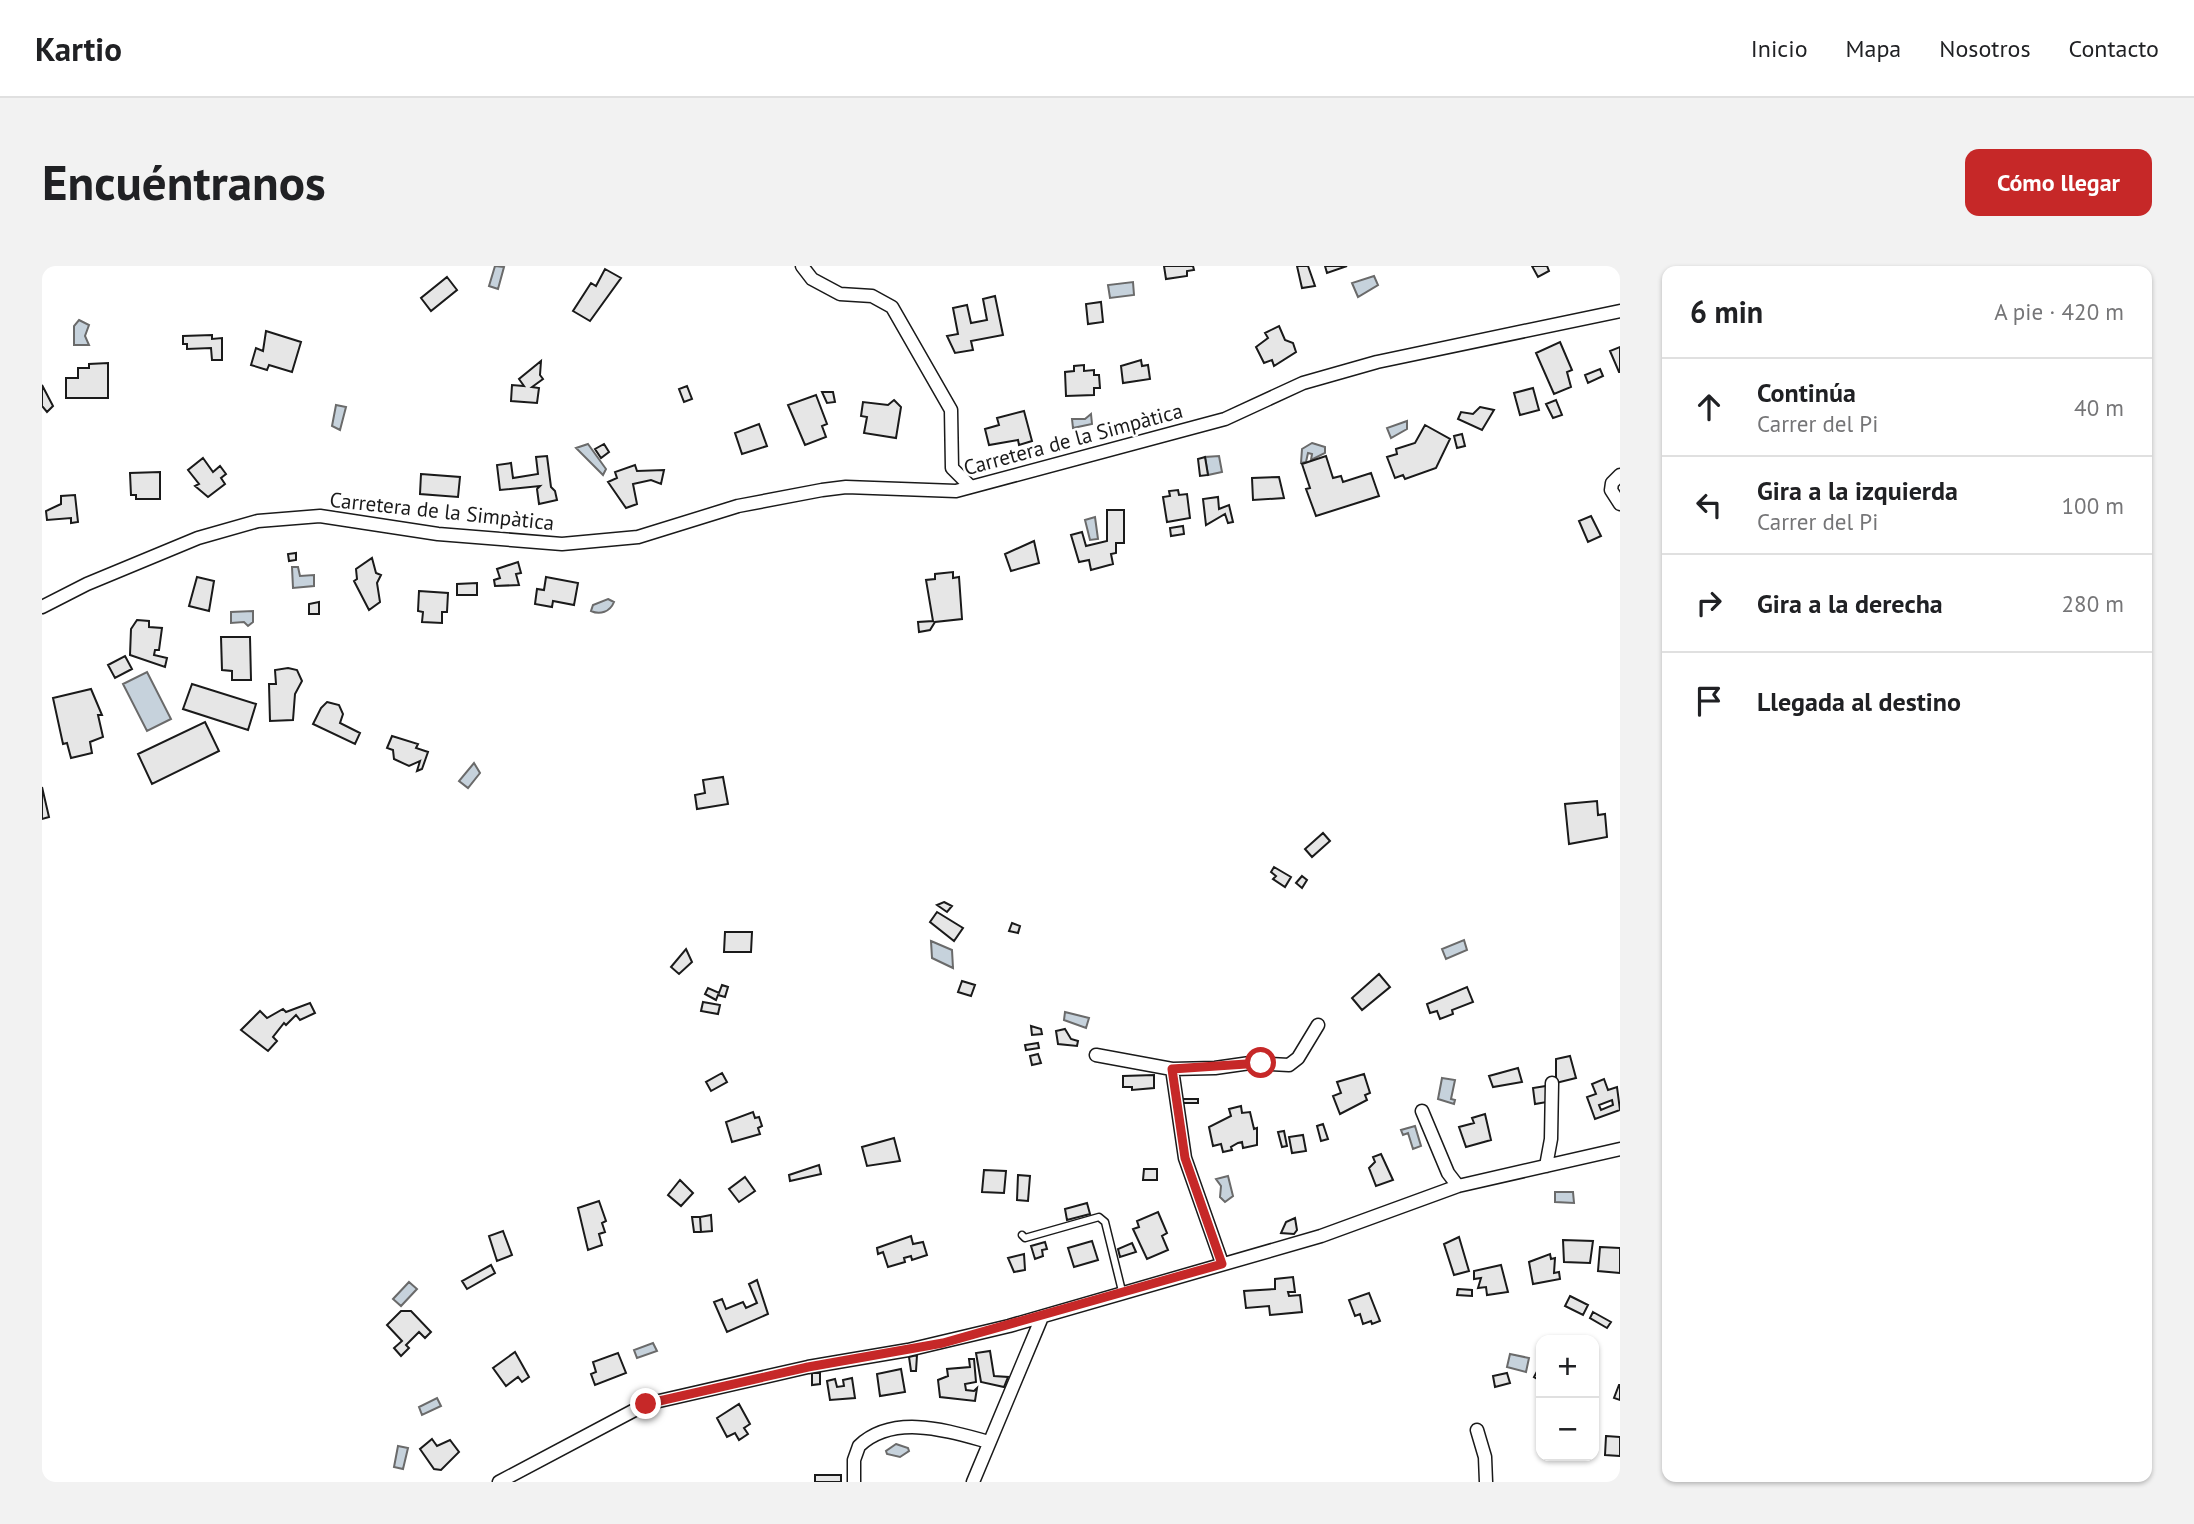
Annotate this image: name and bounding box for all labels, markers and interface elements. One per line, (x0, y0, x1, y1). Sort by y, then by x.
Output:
text: Kartio (35, 27, 122, 70)
text: Inicio (1751, 33, 1808, 64)
text: Mapa (1846, 33, 1901, 64)
text: Nosotros (1939, 33, 2031, 64)
text: Contacto (2069, 33, 2159, 64)
button: Cómo llegar (1965, 149, 2152, 216)
text: Encuéntranos (42, 150, 326, 214)
text: 6 min (1690, 292, 1763, 331)
text: A pie · 420 m (1994, 297, 2124, 326)
text: Continúa (1757, 376, 1856, 409)
icon: ahead (1690, 388, 1728, 426)
text: 40 m (2074, 393, 2124, 422)
street label: Carretera de la Simpàtica (961, 397, 1185, 481)
text: Carrer del Pi (1757, 409, 1878, 438)
text: Gira a la izquierda (1757, 474, 1958, 507)
street label: Carretera de la Simpàtica (328, 486, 556, 536)
icon: left (1690, 486, 1728, 524)
text: 100 m (2062, 491, 2124, 520)
text: Carrer del Pi (1757, 507, 1878, 536)
icon: right (1690, 584, 1728, 622)
text: Gira a la derecha (1757, 587, 1943, 620)
text: 280 m (2062, 589, 2124, 618)
icon: arrive (1690, 682, 1728, 720)
text: Llegada al destino (1757, 685, 1961, 718)
route start (1245, 1047, 1276, 1078)
map controls (1536, 1335, 1599, 1461)
button: + (1536, 1335, 1599, 1398)
route end (630, 1388, 661, 1419)
button: − (1536, 1398, 1599, 1461)

